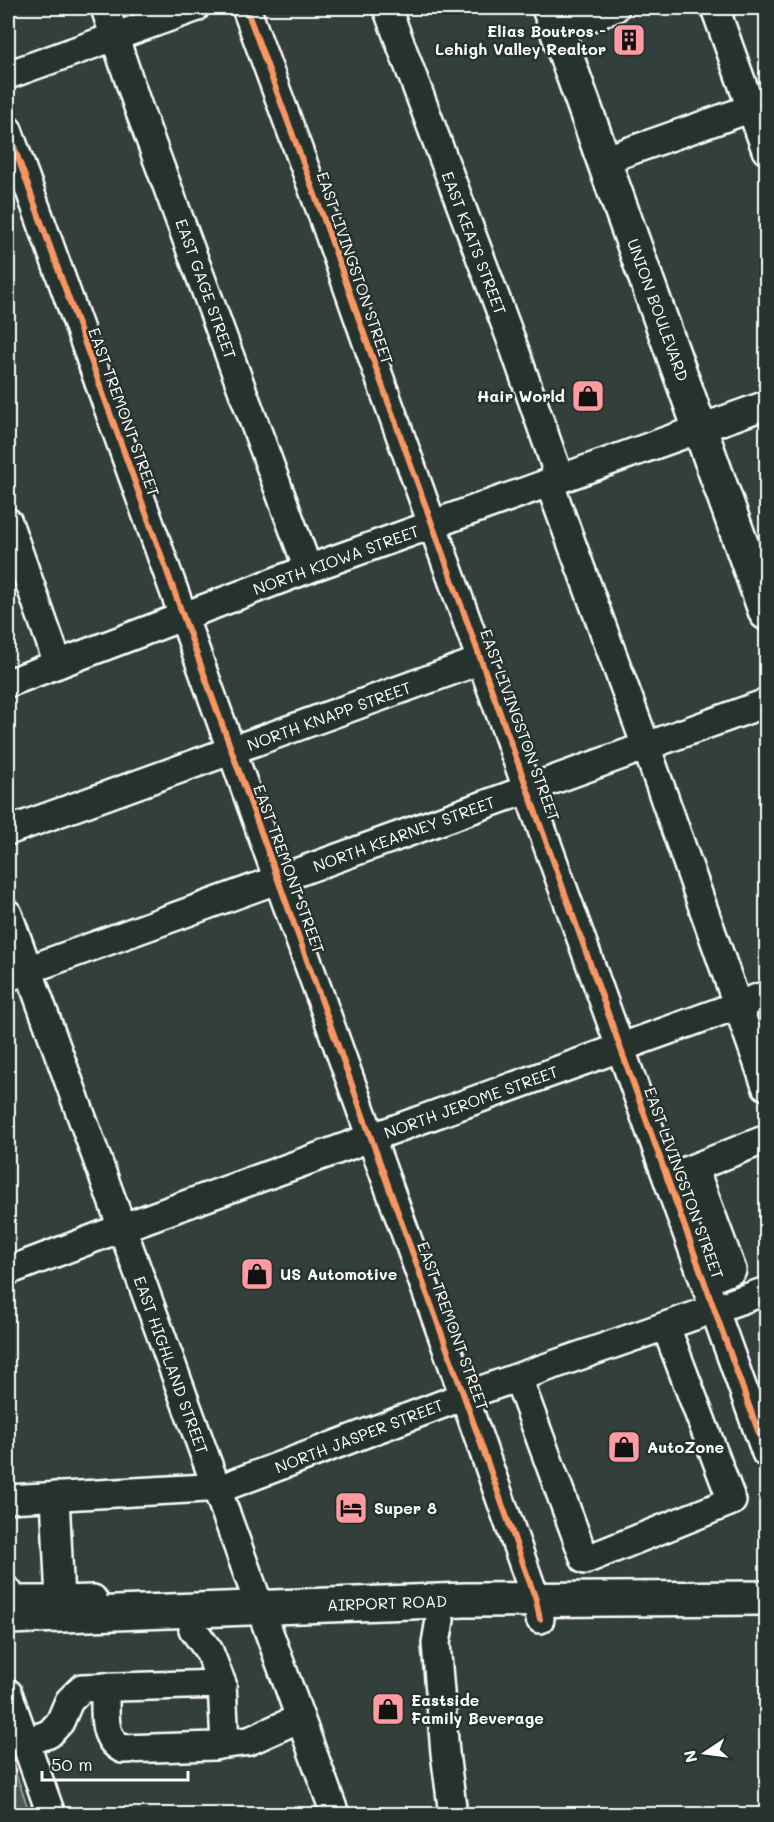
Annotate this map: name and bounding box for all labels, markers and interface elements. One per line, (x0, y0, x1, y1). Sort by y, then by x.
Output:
place label: Elias Boutros - Lehigh Valley Realtor (435, 20, 606, 59)
building icon: Elias Boutros - Lehigh Valley Realtor (611, 22, 647, 58)
street label: EAST KEATS STREET (437, 168, 511, 317)
street label: EAST LIVINGSTON STREET (313, 169, 398, 367)
street label: EAST GAGE STREET (171, 216, 242, 362)
street label: UNION BOULEVARD (623, 236, 694, 384)
street label: EAST TREMONT STREET (84, 324, 165, 499)
shop icon: Hair World (570, 378, 606, 414)
place label: Hair World (477, 385, 565, 406)
street label: NORTH KIOWA STREET (250, 520, 422, 599)
street label: EAST LIVINGSTON STREET (476, 626, 565, 824)
street label: NORTH KNAPP STREET (244, 676, 414, 755)
street label: EAST TREMONT STREET (249, 781, 330, 956)
street label: NORTH KEARNEY STREET (310, 791, 498, 876)
street label: NORTH JEROME STREET (381, 1060, 561, 1143)
street label: EAST LIVINGSTON STREET (640, 1084, 729, 1282)
street label: EAST TREMONT STREET (413, 1238, 494, 1413)
shop icon: US Automotive (239, 1256, 275, 1292)
place label: US Automotive (280, 1263, 397, 1284)
street label: EAST HIGHLAND STREET (129, 1273, 213, 1457)
street label: NORTH JASPER STREET (272, 1394, 446, 1477)
shop icon: AutoZone (606, 1429, 642, 1465)
place label: AutoZone (647, 1436, 724, 1457)
hotel icon: Super 8 (333, 1490, 369, 1526)
place label: Super 8 (374, 1497, 437, 1518)
street label: AIRPORT ROAD (327, 1590, 447, 1615)
place label: Eastside Family Beverage (411, 1689, 544, 1728)
shop icon: Eastside Family Beverage (370, 1691, 406, 1727)
north arrow (675, 1723, 735, 1783)
scale bar (42, 1744, 188, 1782)
text: N (678, 1748, 701, 1765)
text: 50 m (51, 1752, 93, 1776)

